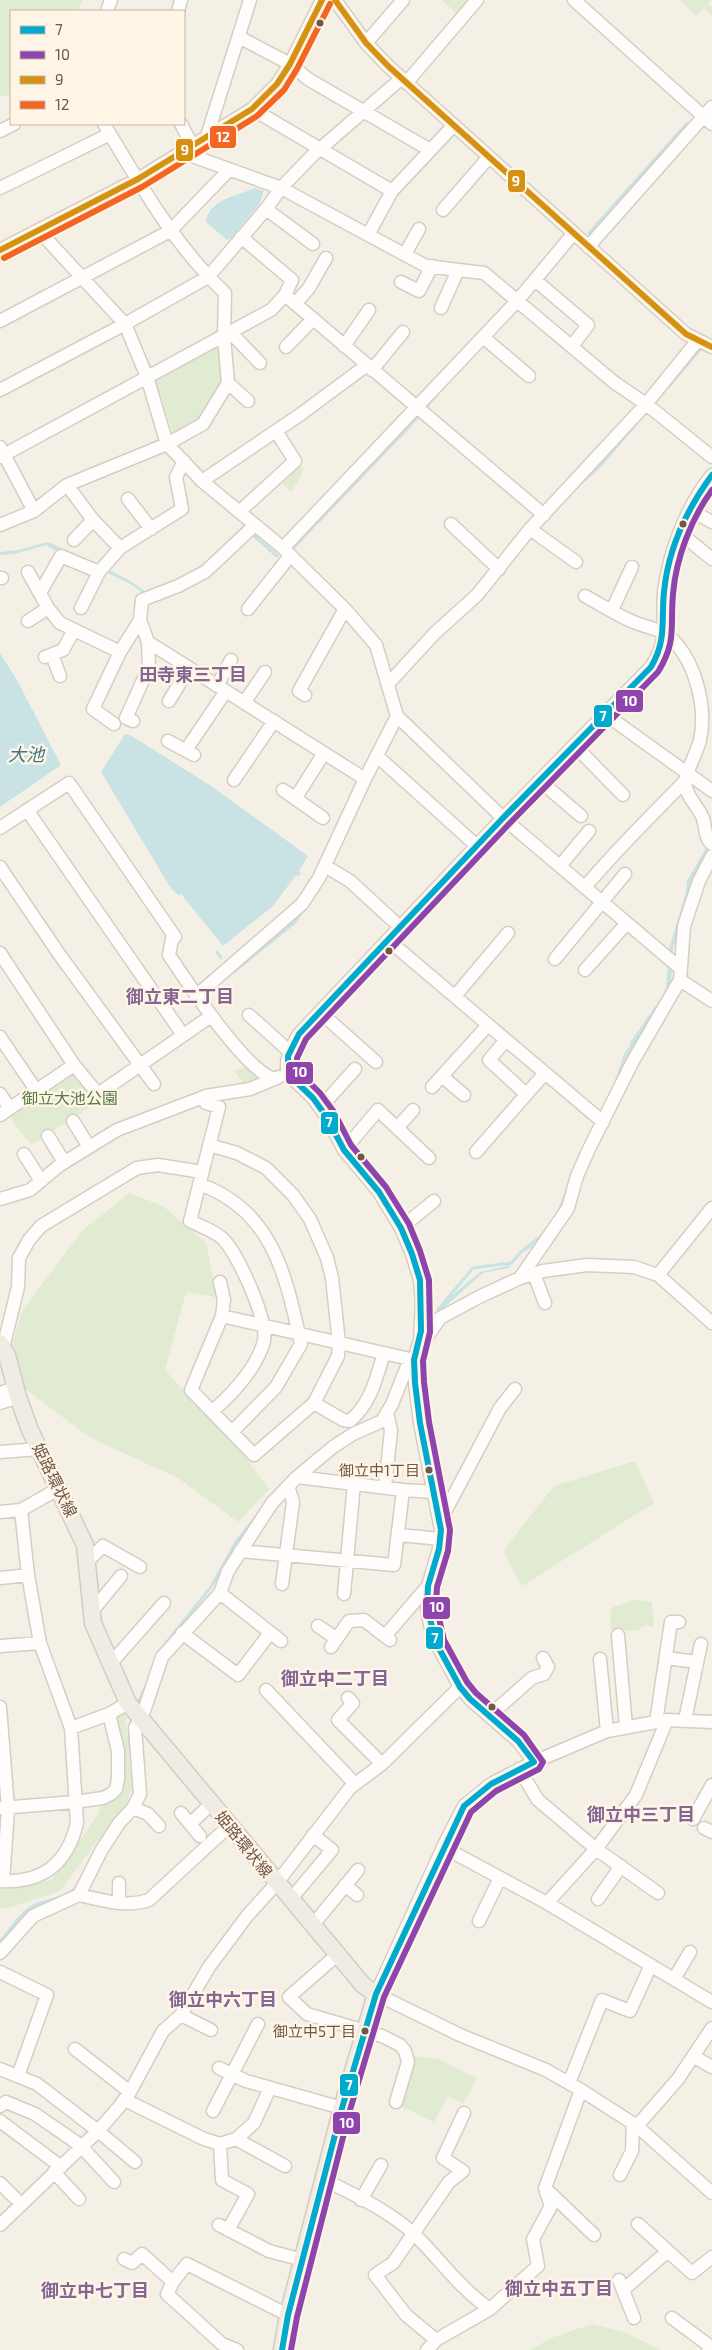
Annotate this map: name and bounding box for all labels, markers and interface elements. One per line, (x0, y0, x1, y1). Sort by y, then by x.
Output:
legend (10, 10, 185, 125)
unlabelled marker (315, 18, 325, 28)
text: 7 (55, 20, 63, 38)
text: 10 (55, 45, 70, 63)
text: 9 (55, 70, 64, 88)
text: 12 (55, 95, 69, 113)
line badge: 12 (209, 125, 237, 149)
text: 12 (216, 128, 230, 145)
line badge: 9 (175, 138, 194, 162)
text: 9 (181, 141, 189, 158)
line badge: 9 (507, 169, 526, 193)
text: 9 (512, 172, 520, 189)
unlabelled marker (678, 519, 688, 529)
district label: 田寺東三丁目 (139, 663, 247, 685)
line badge: 10 (615, 689, 644, 713)
text: 10 (623, 692, 638, 709)
line badge: 7 (593, 704, 613, 728)
text: 7 (599, 707, 607, 724)
water label: 大池 (8, 743, 46, 765)
unlabelled marker (384, 946, 394, 956)
district label: 御立東二丁目 (125, 985, 234, 1007)
line badge: 10 (285, 1061, 314, 1085)
text: 10 (293, 1063, 308, 1080)
park label: 御立大池公園 (22, 1088, 118, 1107)
line badge: 7 (320, 1111, 339, 1135)
text: 7 (325, 1113, 333, 1130)
unlabelled marker (356, 1152, 366, 1162)
street label: 姫路環状線 (29, 1440, 82, 1520)
place label: 御立中1丁目 (339, 1461, 420, 1479)
marker: 御立中1丁目 (424, 1465, 434, 1475)
line badge: 10 (422, 1596, 451, 1620)
text: 10 (430, 1598, 445, 1615)
line badge: 7 (425, 1626, 444, 1650)
text: 7 (431, 1629, 439, 1646)
district label: 御立中二丁目 (280, 1667, 389, 1689)
unlabelled marker (487, 1702, 497, 1712)
district label: 御立中三丁目 (586, 1803, 695, 1825)
street label: 姫路環状線 (212, 1807, 277, 1881)
district label: 御立中六丁目 (168, 1988, 277, 2010)
place label: 御立中5丁目 (273, 2022, 356, 2040)
marker: 御立中5丁目 (360, 2026, 370, 2036)
line badge: 7 (339, 2073, 359, 2097)
text: 7 (345, 2076, 353, 2093)
line badge: 10 (332, 2111, 361, 2135)
text: 10 (340, 2114, 355, 2131)
district label: 御立中五丁目 (504, 2277, 613, 2299)
district label: 御立中七丁目 (40, 2279, 149, 2301)

